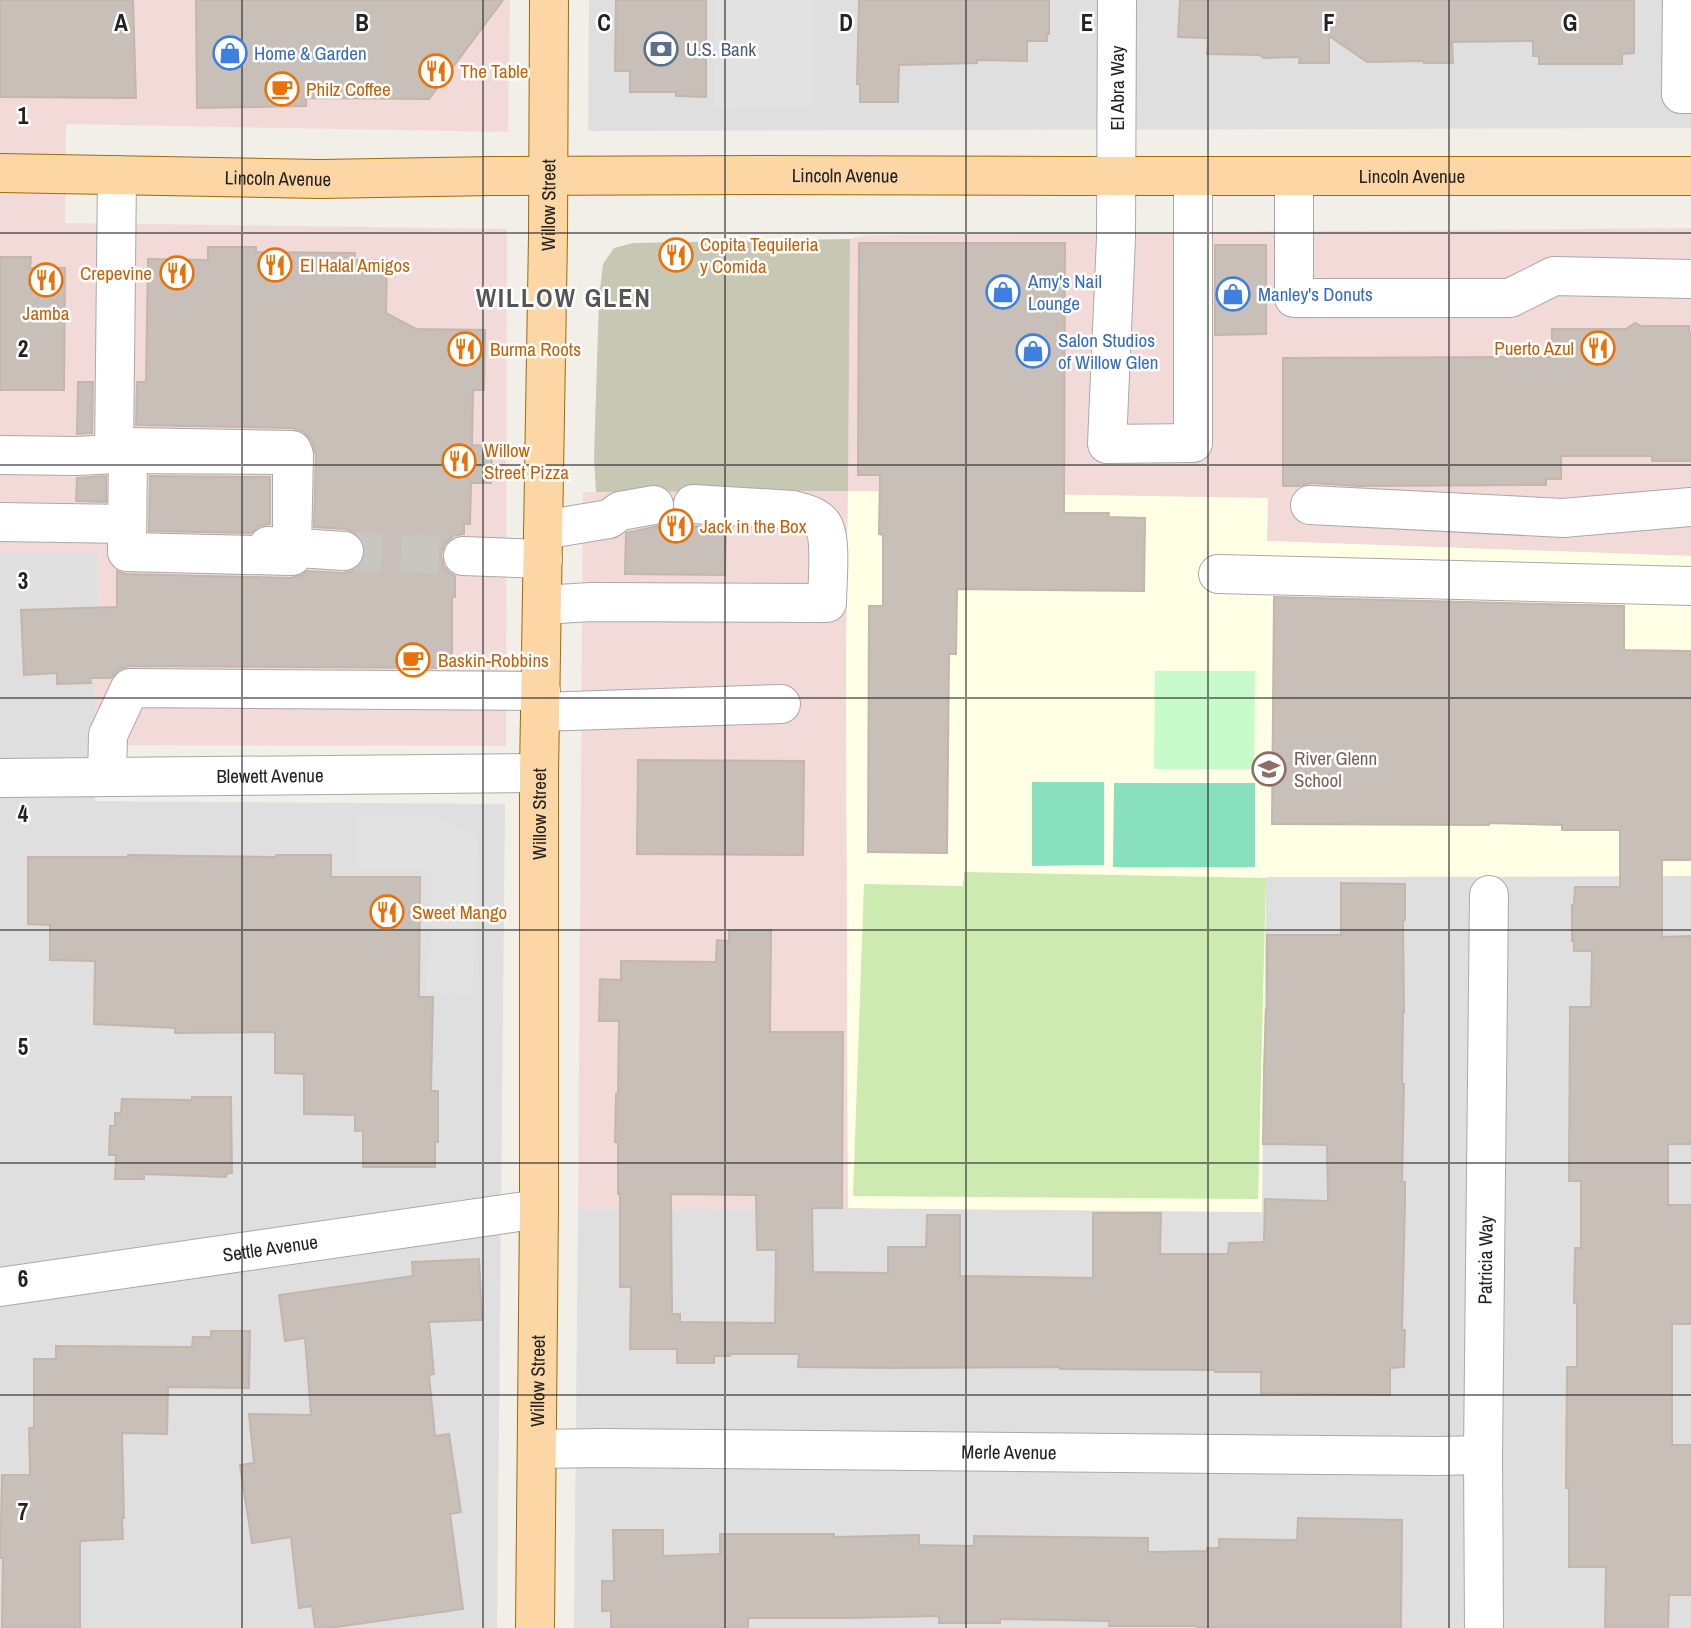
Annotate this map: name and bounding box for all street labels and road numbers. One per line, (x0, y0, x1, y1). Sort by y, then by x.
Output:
street label: El Abra Way (1104, 45, 1130, 131)
street label: Willow Street (535, 158, 561, 251)
street label: Lincoln Avenue (792, 162, 898, 188)
street label: Lincoln Avenue (1359, 163, 1465, 189)
street label: Lincoln Avenue (225, 164, 331, 192)
street label: Blewett Avenue (216, 762, 324, 789)
street label: Willow Street (526, 767, 552, 860)
street label: Patricia Way (1472, 1215, 1499, 1305)
street label: Settle Avenue (221, 1228, 320, 1268)
street label: Willow Street (524, 1334, 551, 1427)
street label: Merle Avenue (961, 1438, 1057, 1465)

